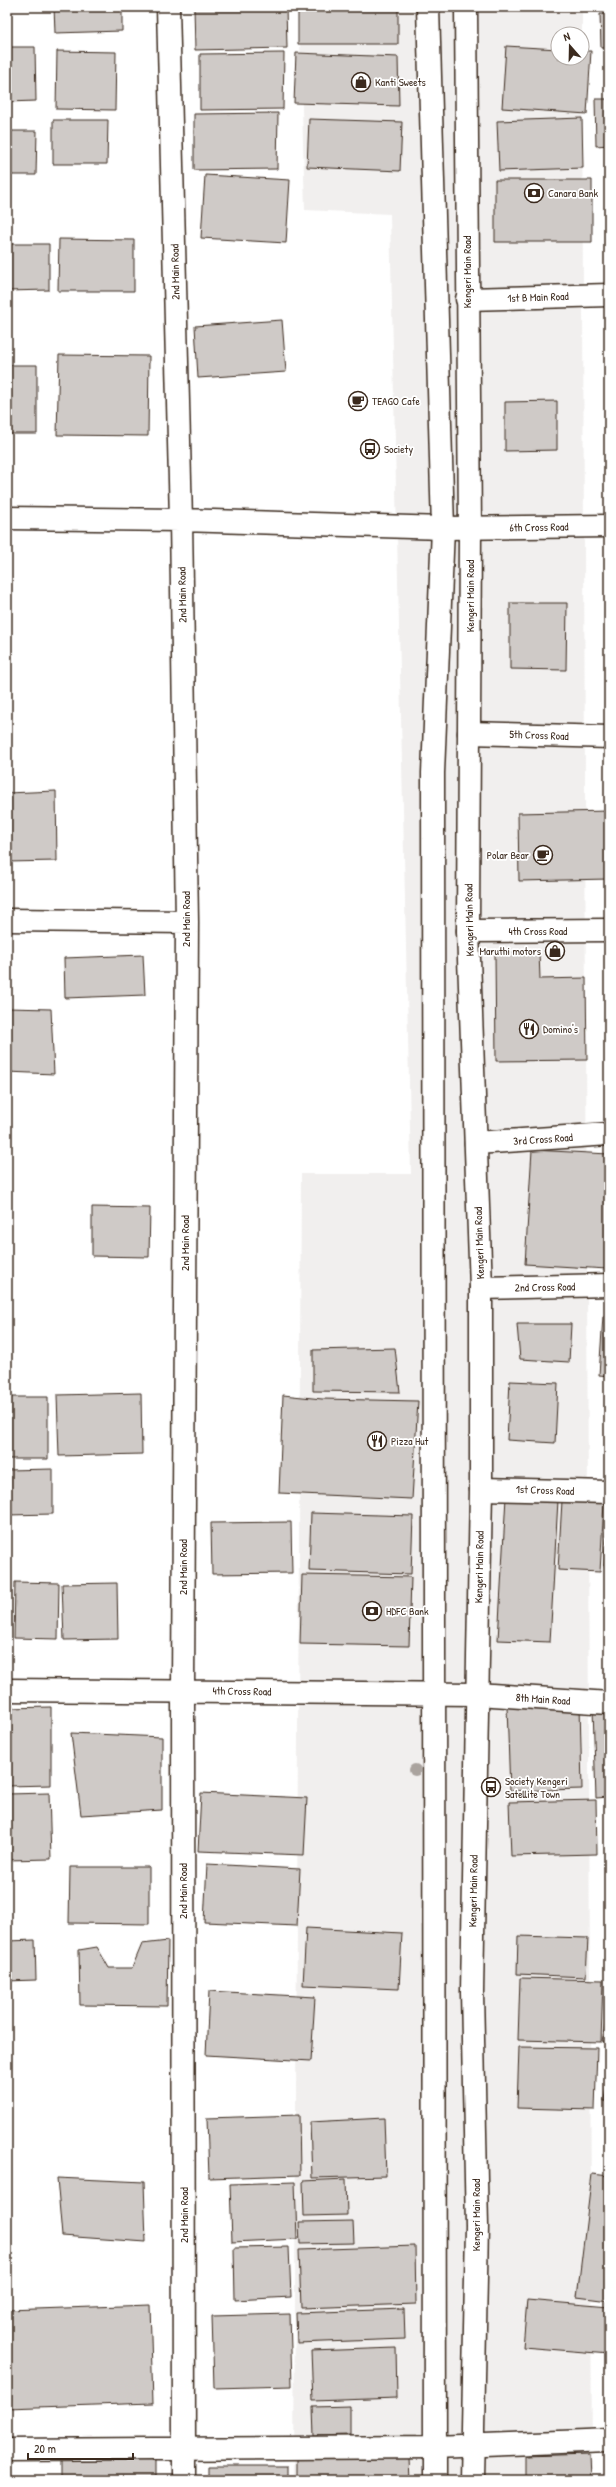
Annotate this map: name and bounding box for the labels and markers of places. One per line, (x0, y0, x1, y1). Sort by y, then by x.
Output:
shop icon: Kanti Sweets (350, 71, 372, 93)
place label: Kanti Sweets (375, 75, 426, 89)
bank icon: Canara Bank (523, 182, 545, 204)
place label: Canara Bank (548, 186, 599, 200)
cafe icon: TEAGO Cafe (347, 390, 369, 412)
place label: TEAGO Cafe (372, 394, 421, 408)
bus stop icon: Society (359, 438, 381, 460)
place label: Society (384, 442, 413, 456)
cafe icon: Polar Bear (532, 844, 554, 866)
place label: Polar Bear (487, 848, 530, 862)
shop icon: Maruthi motors (544, 940, 566, 962)
place label: Maruthi motors (480, 944, 541, 958)
restaurant icon: Domino's (518, 1018, 540, 1040)
place label: Domino's (543, 1022, 578, 1036)
restaurant icon: Pizza Hut (366, 1430, 388, 1452)
place label: Pizza Hut (391, 1434, 429, 1448)
bank icon: HDFC Bank (361, 1600, 383, 1622)
place label: HDFC Bank (386, 1604, 429, 1618)
place label: Society Kengeri Satellite Town (505, 1774, 568, 1801)
bus stop icon: Society Kengeri Satellite Town (480, 1776, 502, 1798)

